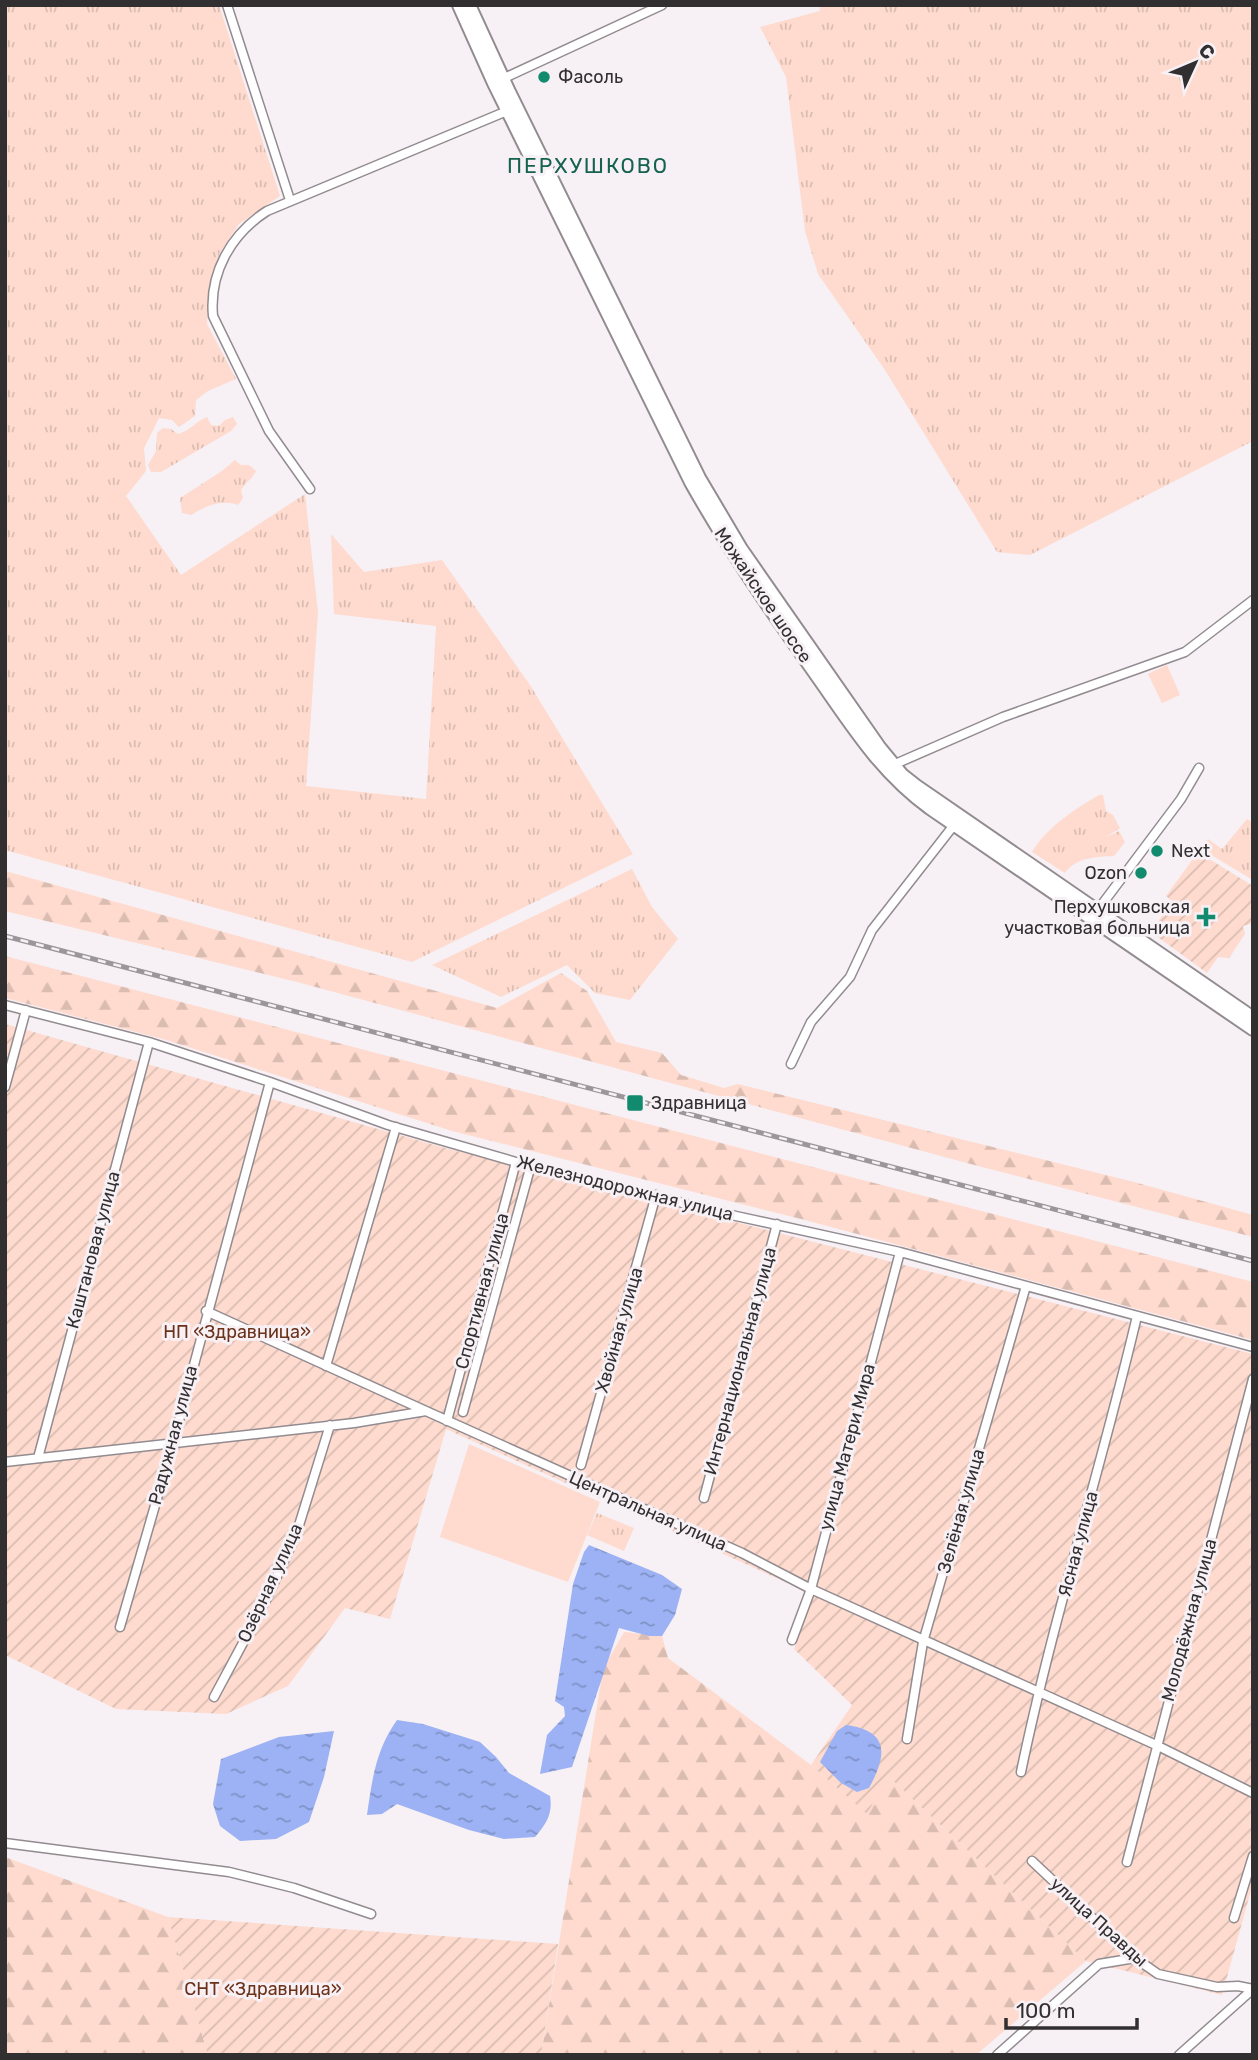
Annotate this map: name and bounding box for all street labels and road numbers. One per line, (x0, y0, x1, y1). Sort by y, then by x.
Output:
street label: Можайское шоссе (710, 523, 816, 667)
street label: Железнодорожная улица (514, 1150, 736, 1226)
street label: Каштановая улица (61, 1169, 125, 1331)
street label: Спортивная улица (451, 1210, 513, 1372)
street label: Интернациональная улица (699, 1245, 781, 1477)
street label: Хвойная улица (591, 1265, 647, 1395)
street label: улица Матери Мира (814, 1361, 880, 1533)
street label: Радужная улица (144, 1363, 202, 1507)
street label: Зелёная улица (933, 1446, 989, 1576)
street label: Центральная улица (566, 1466, 730, 1556)
street label: Ясная улица (1053, 1489, 1103, 1599)
street label: Озёрная улица (233, 1520, 307, 1646)
street label: Молодёжная улица (1157, 1536, 1221, 1704)
street label: улица Правды (1046, 1873, 1152, 1971)

